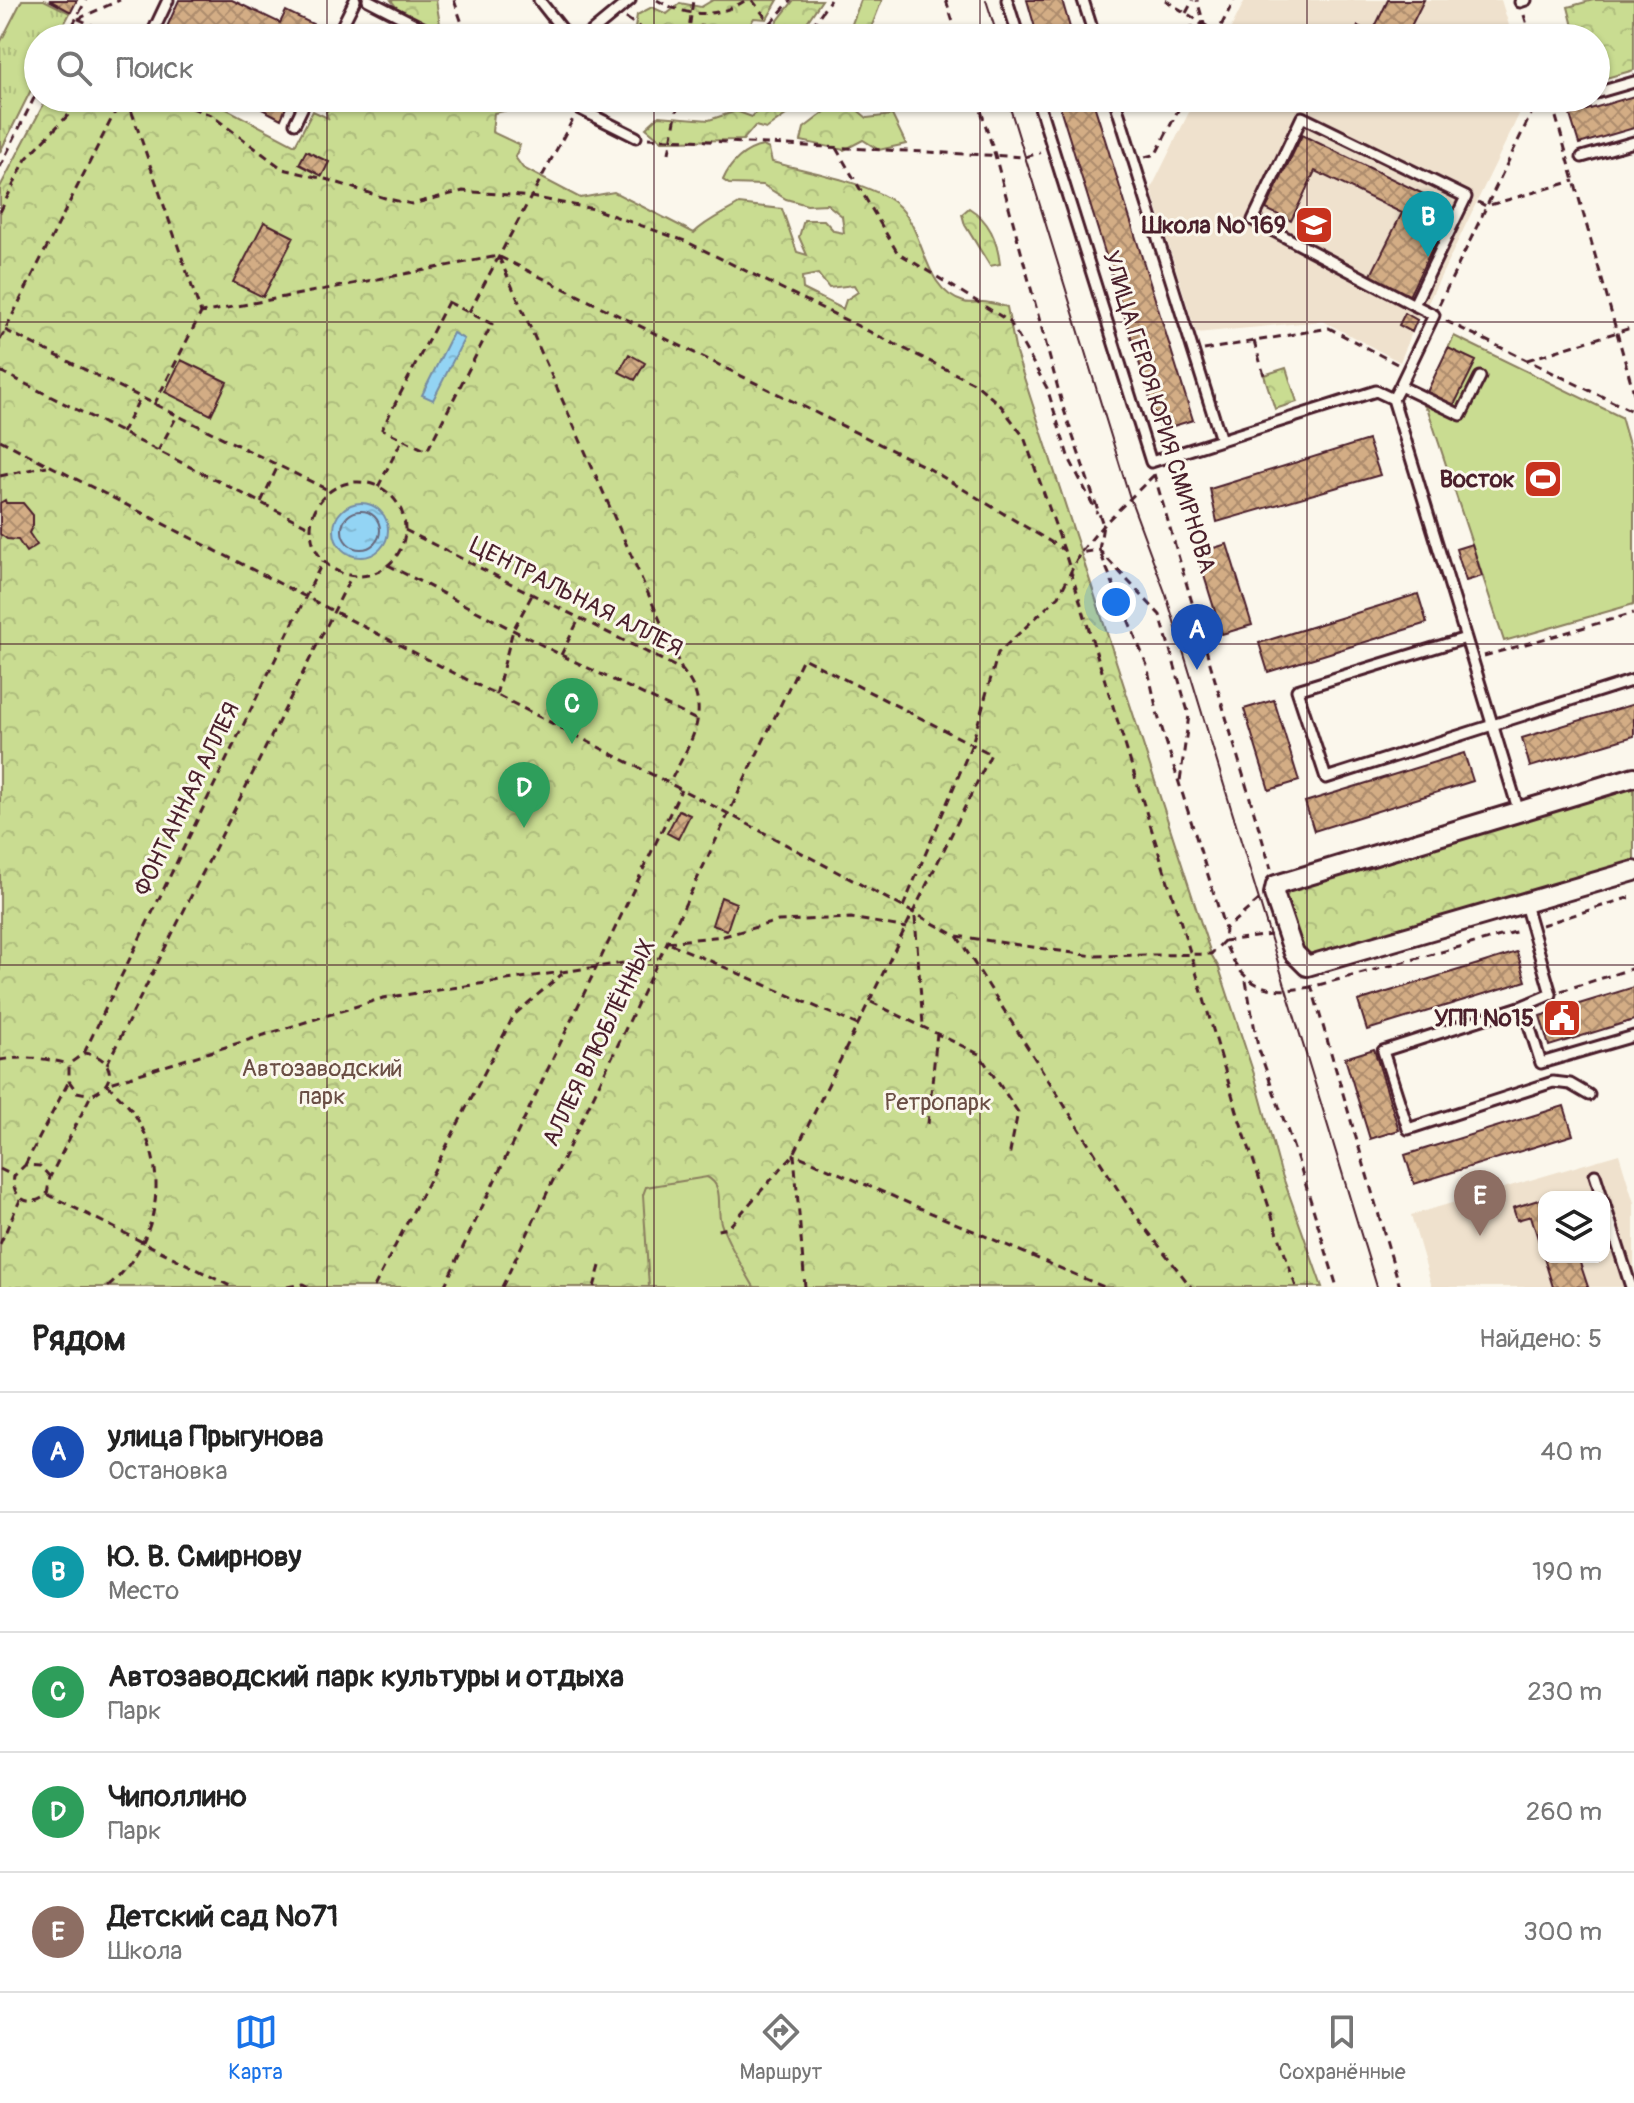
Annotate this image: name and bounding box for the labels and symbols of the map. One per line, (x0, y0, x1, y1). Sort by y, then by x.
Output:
pin: B (1402, 191, 1454, 257)
school or university icon: Школа № 169 (1293, 204, 1335, 246)
place label: Школа № 169 (1141, 211, 1286, 240)
street label: УЛИЦА ГЕРОЯ ЮРИЯ СМИРНОВА (1096, 247, 1222, 577)
sports icon: Восток (1522, 458, 1564, 500)
place label: Восток (1440, 465, 1515, 494)
street label: ЦЕНТРАЛЬНАЯ АЛЛЕЯ (465, 531, 687, 663)
your location (1096, 582, 1136, 622)
pin: A (1171, 604, 1223, 670)
pin: C (546, 678, 598, 744)
street label: ФОНТАННАЯ АЛЛЕЯ (128, 698, 246, 900)
pin: D (498, 762, 550, 828)
street label: АЛЛЕЯ ВЛЮБЛЁННЫХ (536, 935, 662, 1151)
public building icon: УПП №15 (1541, 997, 1583, 1039)
place label: УПП №15 (1434, 1004, 1534, 1033)
park label: Автозаводский парк (242, 1054, 402, 1111)
park label: Ретропарк (884, 1088, 992, 1117)
pin: E (1454, 1170, 1506, 1236)

